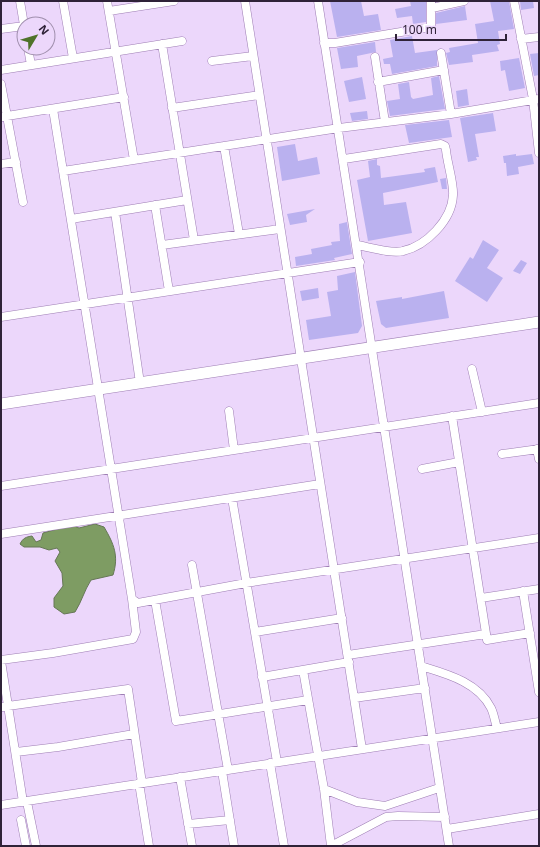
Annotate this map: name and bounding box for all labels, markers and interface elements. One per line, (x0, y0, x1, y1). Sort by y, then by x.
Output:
north arrow (16, 16, 56, 56)
scale bar (396, 16, 506, 42)
text: N (36, 21, 53, 38)
text: 100 m (402, 21, 437, 38)

